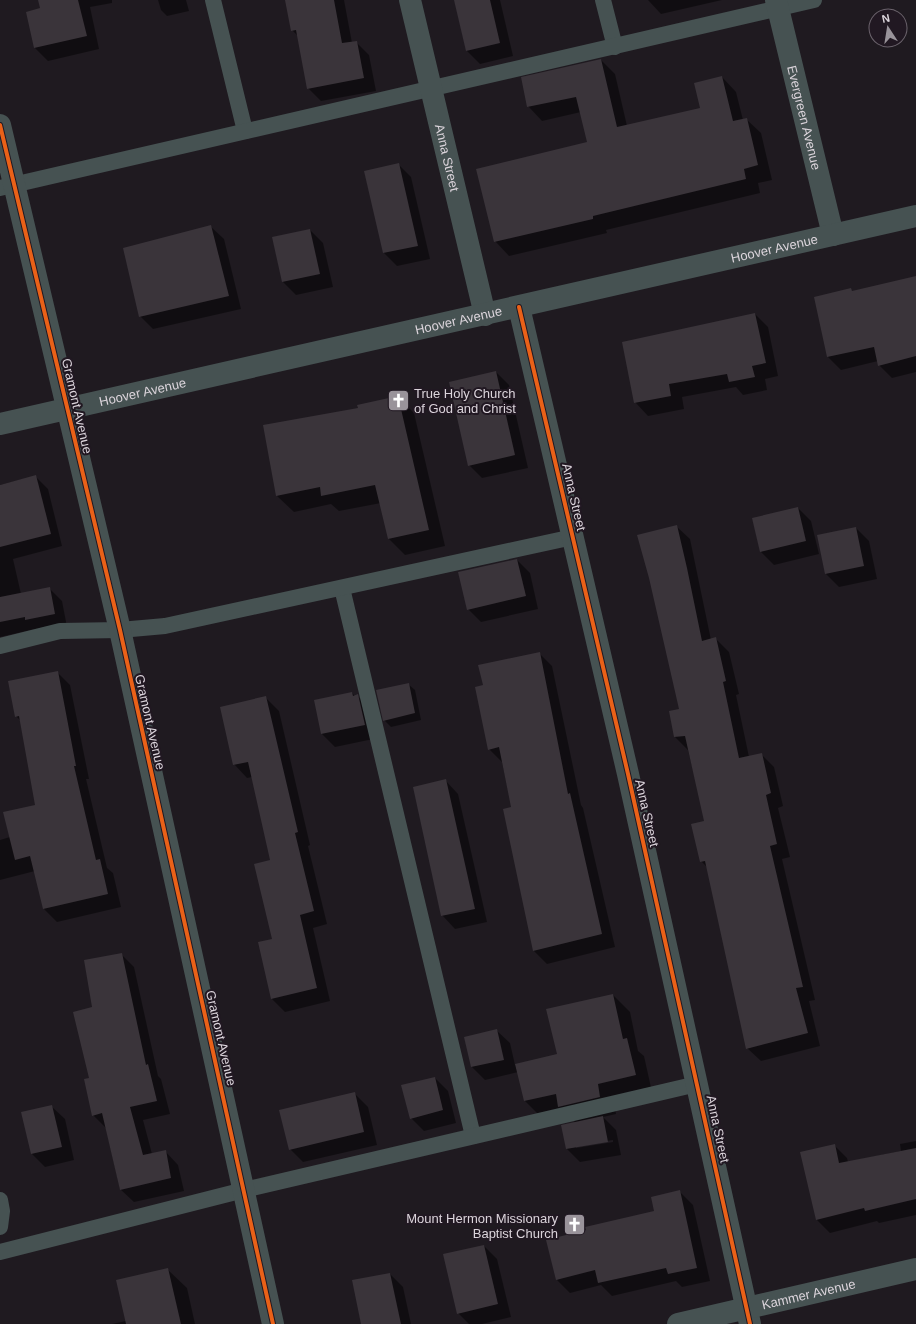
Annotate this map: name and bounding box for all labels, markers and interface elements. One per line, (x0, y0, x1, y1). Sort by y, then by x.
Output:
north arrow (868, 8, 908, 48)
text: N (881, 12, 891, 25)
street label: Evergreen Avenue (785, 64, 824, 171)
street label: Anna Street (432, 122, 463, 193)
street label: Hoover Avenue (729, 231, 819, 265)
street label: Hoover Avenue (413, 303, 503, 337)
street label: Gramont Avenue (59, 357, 95, 455)
street label: Hoover Avenue (97, 375, 187, 409)
place label: True Holy Church of God and Christ (414, 386, 516, 416)
church icon: True Holy Church of God and Christ (386, 387, 412, 413)
street label: Anna Street (559, 462, 589, 533)
street label: Gramont Avenue (132, 673, 168, 771)
street label: Anna Street (632, 778, 662, 849)
street label: Gramont Avenue (203, 989, 239, 1087)
street label: Anna Street (704, 1094, 733, 1165)
place label: Mount Hermon Missionary Baptist Church (406, 1211, 558, 1241)
church icon: Mount Hermon Missionary Baptist Church (561, 1212, 587, 1238)
street label: Kammer Avenue (760, 1276, 857, 1312)

